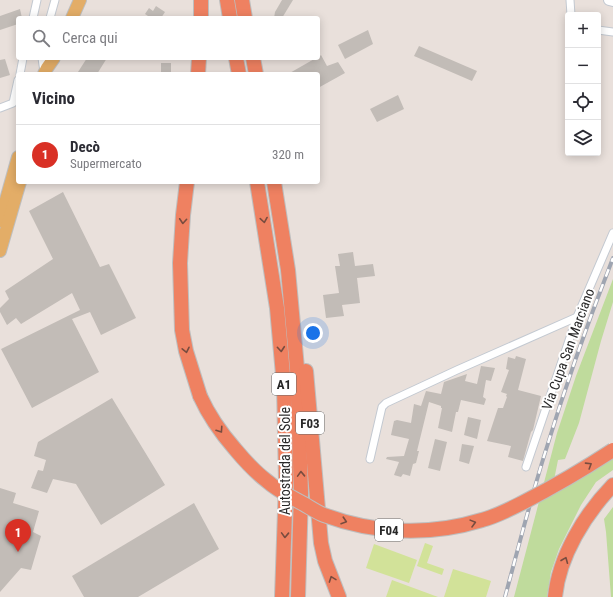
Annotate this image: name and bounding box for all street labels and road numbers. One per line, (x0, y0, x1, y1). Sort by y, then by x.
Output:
street label: Via Cupa San Marciano (539, 286, 597, 412)
road number: A1 (272, 373, 296, 395)
street label: Autostrada del Sole (277, 407, 293, 515)
road number: F03 (296, 412, 324, 434)
road number: F04 (375, 519, 403, 541)

